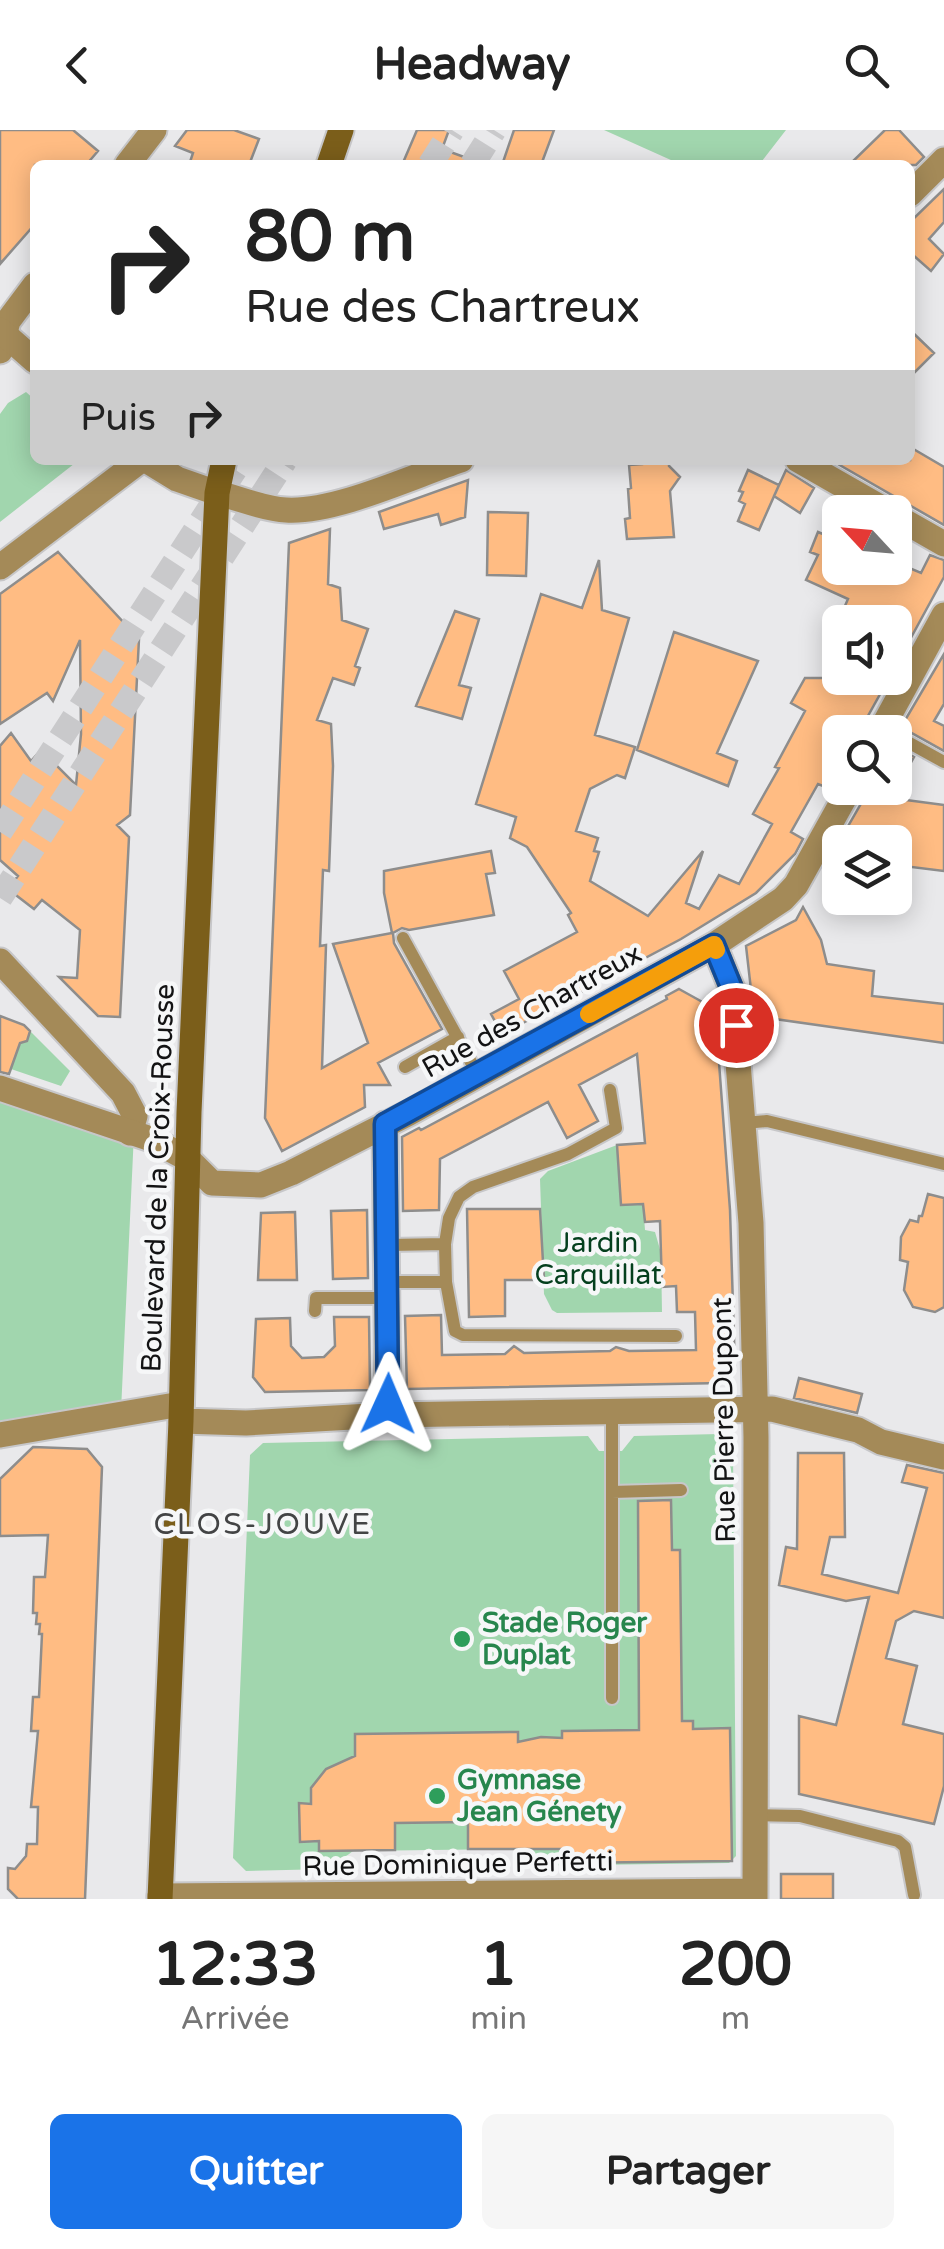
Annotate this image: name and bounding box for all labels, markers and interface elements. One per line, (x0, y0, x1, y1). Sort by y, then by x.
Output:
icon: back (50, 38, 105, 93)
text: Headway (374, 38, 570, 92)
icon: search (839, 38, 894, 93)
text: 80 m (245, 196, 415, 280)
icon: right (80, 200, 210, 330)
text: Rue des Chartreux (245, 281, 640, 335)
icon: right (176, 390, 231, 445)
text: Puis (80, 395, 156, 441)
north arrow (822, 495, 912, 585)
map controls (822, 495, 912, 915)
button: sound (822, 605, 912, 695)
button: search (822, 715, 912, 805)
button: layers (822, 825, 912, 915)
street label: Rue des Chartreux (416, 936, 648, 1086)
street label: Boulevard de la Croix-Rousse (134, 983, 182, 1373)
pin (694, 983, 779, 1068)
icon: arrive (709, 998, 764, 1053)
park label: Jardin Carquillat (534, 1226, 662, 1292)
street label: Rue Pierre Dupont (705, 1297, 743, 1543)
position arrow (336, 1352, 440, 1456)
district label: CLOS-JOUVE (153, 1506, 373, 1543)
place label: Stade Roger Duplat (482, 1606, 648, 1672)
marker: Stade Roger Duplat (451, 1628, 473, 1650)
place label: Gymnase Jean Génety (456, 1763, 622, 1829)
marker: Gymnase Jean Génety (426, 1785, 448, 1807)
street label: Rue Dominique Perfetti (302, 1844, 614, 1884)
text: 12:33 (152, 1929, 318, 2001)
text: 1 (480, 1929, 517, 2001)
text: 200 (679, 1929, 792, 2001)
text: Arrivée (181, 2000, 290, 2038)
text: min (470, 2000, 527, 2038)
text: m (721, 2000, 750, 2038)
button: Quitter (50, 2114, 462, 2229)
button: Partager (482, 2114, 894, 2229)

